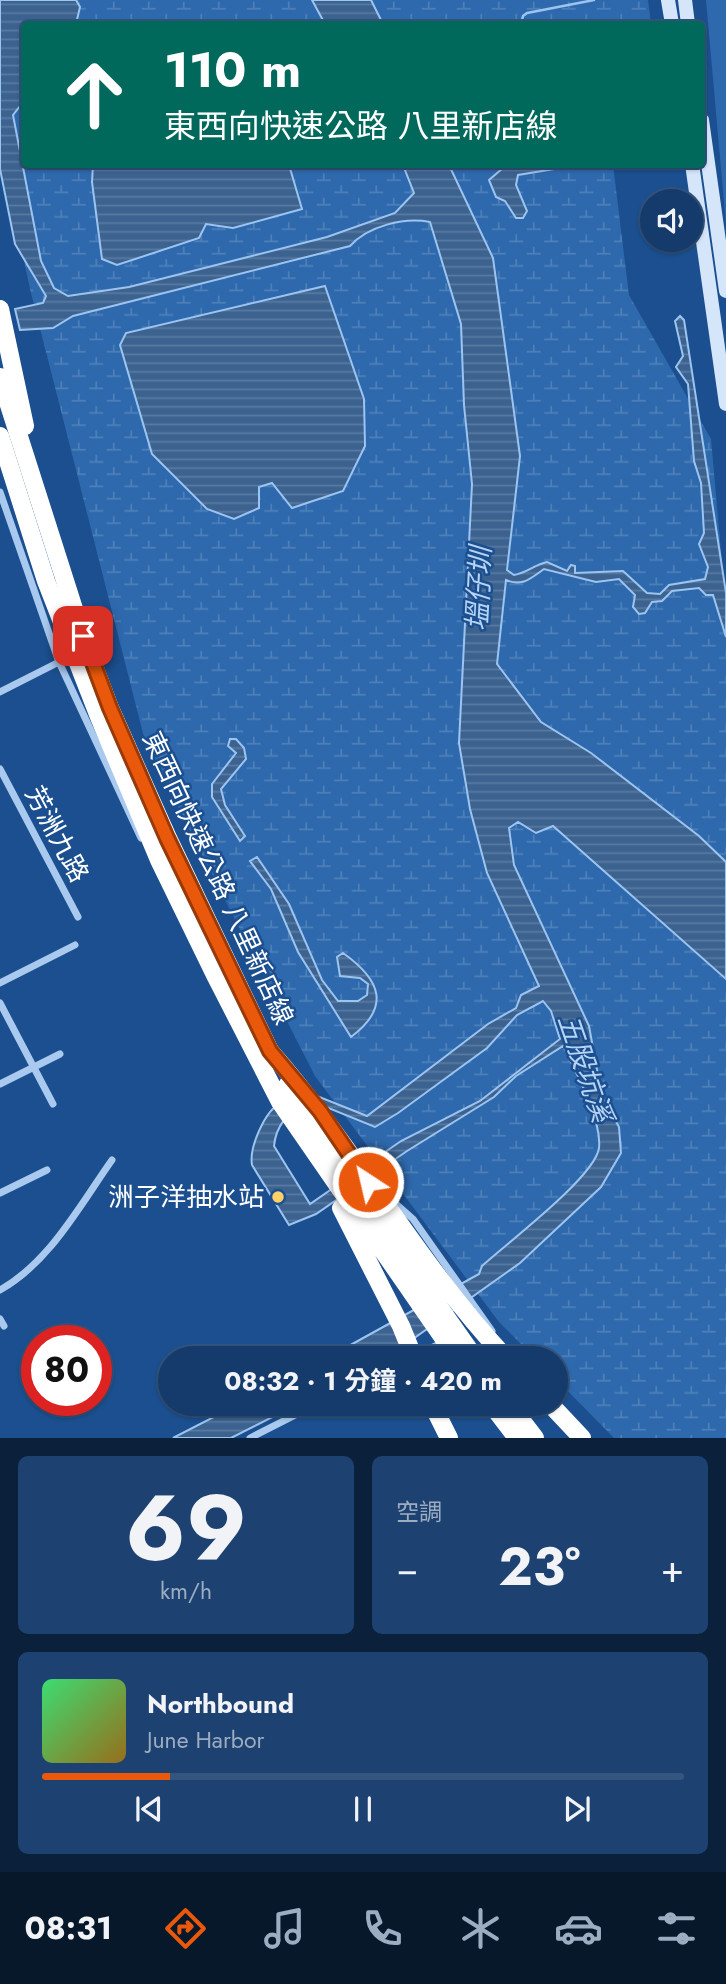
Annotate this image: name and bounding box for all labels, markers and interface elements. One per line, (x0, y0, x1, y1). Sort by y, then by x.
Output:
text: 110 m (164, 35, 301, 105)
icon: ahead (49, 49, 140, 140)
text: 東西向快速公路 八里新店線 (164, 103, 558, 149)
map controls (640, 189, 703, 252)
button: sound (640, 189, 703, 252)
water label: 塭仔圳 (456, 542, 502, 632)
pin (53, 606, 113, 666)
icon: arrive (64, 617, 102, 655)
street label: 東西向快速公路 八里新店線 (133, 725, 303, 1031)
street label: 芳洲九路 (16, 779, 98, 889)
water label: 五股坑溪 (547, 1008, 624, 1131)
position arrow (331, 1145, 405, 1219)
place label: 洲子洋抽水站 (108, 1178, 264, 1216)
marker: 洲子洋抽水站 (270, 1189, 286, 1205)
speed limit sign: 80 (21, 1325, 112, 1416)
text: 08:32 · 1 分鐘 · 420 m (224, 1362, 502, 1400)
text: 69 (125, 1463, 247, 1594)
text: 空調 (396, 1495, 442, 1529)
text: 23° (499, 1529, 580, 1605)
text: − (396, 1541, 418, 1596)
text: + (661, 1541, 684, 1596)
text: km/h (160, 1574, 212, 1608)
text: Northbound (147, 1685, 294, 1723)
text: June Harbor (147, 1723, 264, 1757)
icon: previous (130, 1790, 168, 1828)
icon: pause (344, 1790, 382, 1828)
icon: next (558, 1790, 596, 1828)
icon: directions (161, 1904, 210, 1953)
icon: music (260, 1904, 309, 1953)
icon: phone (358, 1904, 407, 1953)
icon: climate (456, 1904, 505, 1953)
icon: car (554, 1904, 603, 1953)
icon: filters (652, 1904, 701, 1953)
text: 08:31 (25, 1905, 112, 1951)

